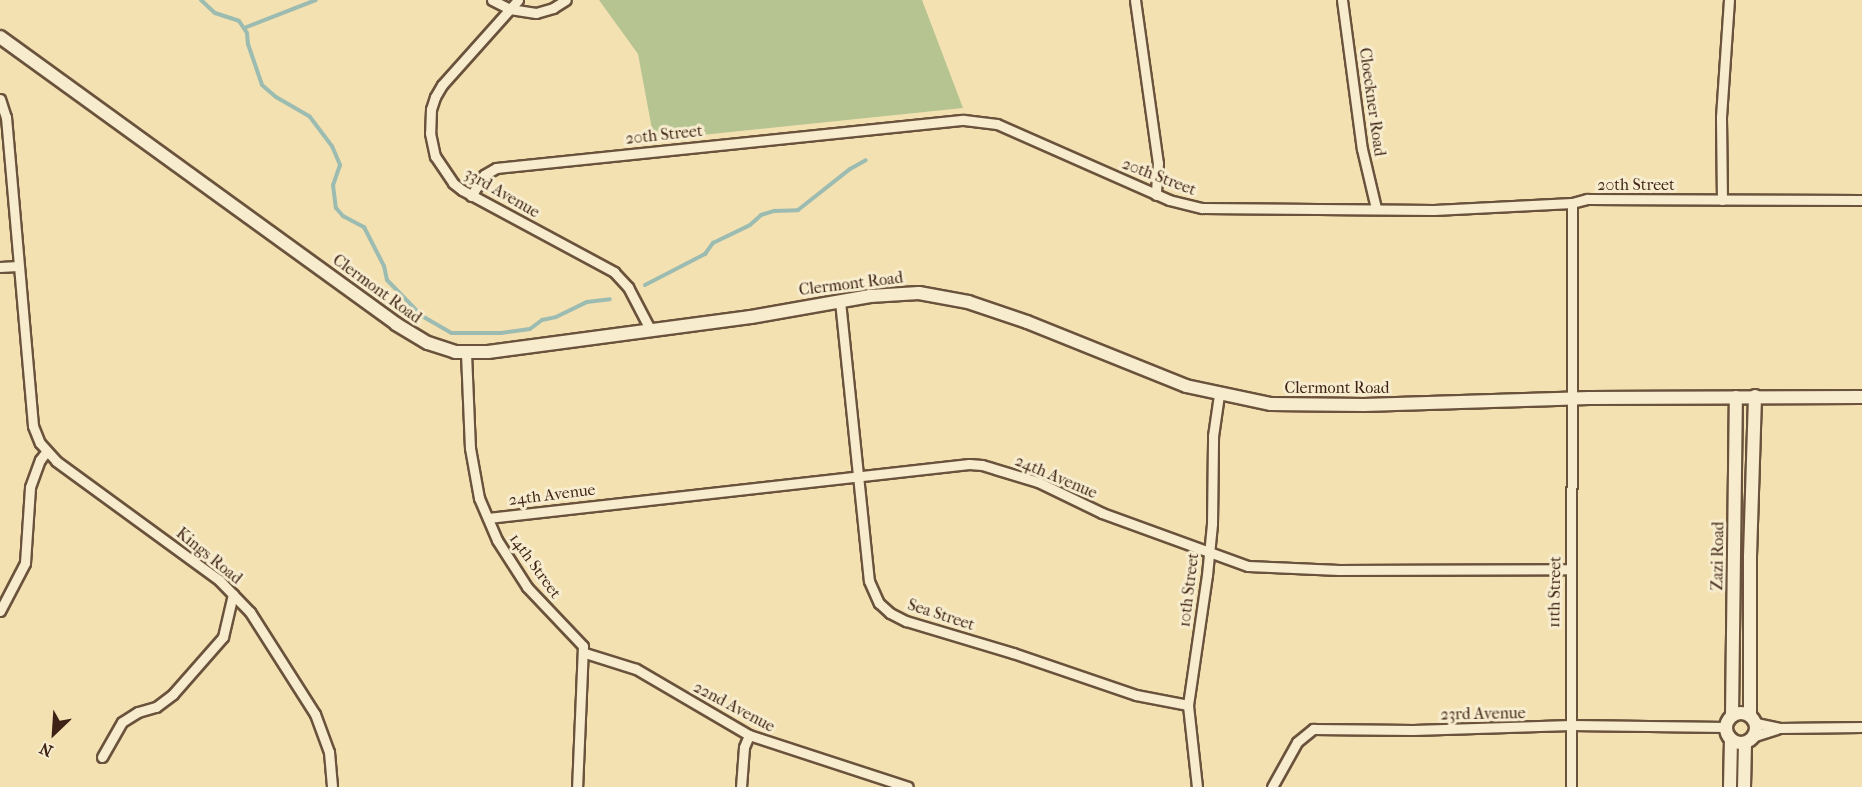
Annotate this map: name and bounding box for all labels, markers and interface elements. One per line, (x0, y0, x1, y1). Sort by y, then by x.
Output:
street label: Cloeckner Road (1355, 47, 1389, 157)
street label: 20th Street (625, 121, 703, 149)
street label: 20th Street (1119, 154, 1199, 200)
street label: 33rd Avenue (461, 164, 543, 222)
street label: 20th Street (1597, 175, 1675, 195)
street label: Clermont Road (329, 250, 425, 328)
street label: Clermont Road (798, 268, 904, 300)
street label: Clermont Road (1285, 378, 1389, 398)
street label: 24th Avenue (1012, 451, 1100, 503)
street label: 24th Avenue (507, 480, 597, 510)
street label: Zazi Road (1708, 521, 1728, 591)
street label: Kings Road (172, 524, 246, 588)
street label: 14th Street (505, 530, 565, 602)
street label: 10th Street (1175, 552, 1203, 628)
street label: 11th Street (1545, 556, 1565, 628)
street label: Sea Street (905, 595, 977, 635)
street label: 22nd Avenue (690, 678, 778, 736)
north arrow (24, 703, 84, 763)
street label: 23rd Avenue (1440, 704, 1526, 724)
text: N (37, 739, 56, 761)

